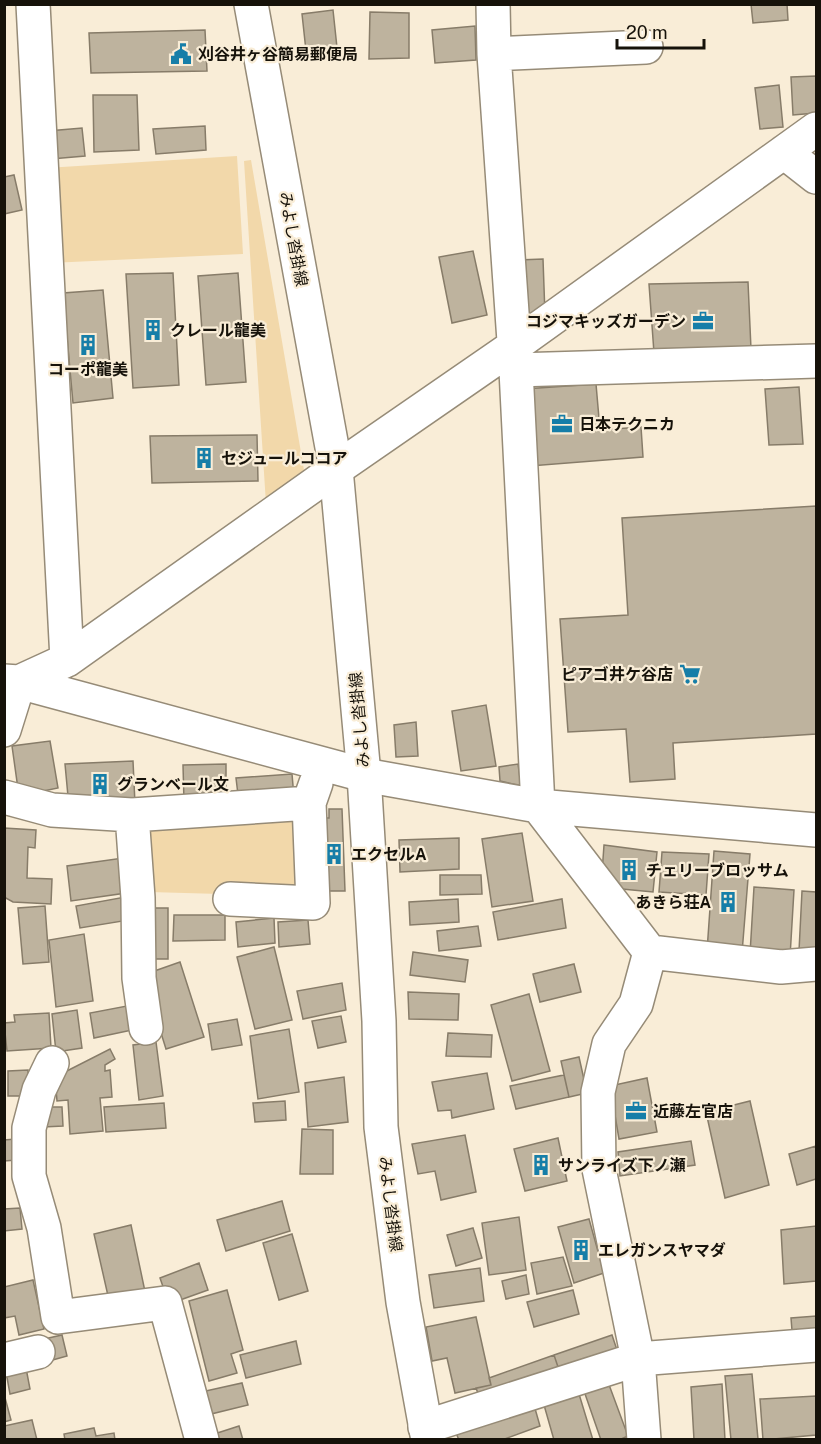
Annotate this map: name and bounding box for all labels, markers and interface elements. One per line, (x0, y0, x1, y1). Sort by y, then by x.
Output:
scale bar (617, 12, 704, 50)
text: 20 m (626, 22, 668, 43)
public building icon: 刈谷井ヶ谷簡易郵便局 (169, 42, 193, 66)
place label: 刈谷井ヶ谷簡易郵便局 (198, 45, 358, 64)
street label: みよし沓掛線 (276, 190, 311, 288)
office icon: コジマキッズガーデン (691, 309, 715, 333)
place label: コジマキッズガーデン (526, 312, 686, 331)
building icon: クレール龍美 (141, 318, 165, 342)
place label: クレール龍美 (170, 321, 266, 340)
building icon: コーポ龍美 (76, 333, 100, 357)
place label: コーポ龍美 (48, 360, 128, 379)
office icon: 日本テクニカ (550, 412, 574, 436)
place label: 日本テクニカ (579, 415, 675, 434)
building icon: セジュールココア (192, 446, 216, 470)
place label: セジュールココア (221, 449, 348, 468)
supermarket icon: ピアゴ井ケ谷店 (678, 662, 702, 686)
place label: ピアゴ井ケ谷店 (561, 665, 673, 684)
street label: みよし沓掛線 (346, 671, 373, 769)
building icon: グランベール文 (88, 772, 112, 796)
place label: グランベール文 (117, 775, 229, 794)
building icon: エクセルA (322, 842, 346, 866)
place label: エクセルA (351, 845, 427, 864)
building icon: チェリーブロッサム (617, 858, 641, 882)
place label: チェリーブロッサム (646, 861, 789, 880)
building icon: あきら荘A (716, 890, 740, 914)
place label: あきら荘A (635, 893, 711, 912)
office icon: 近藤左官店 (624, 1099, 648, 1123)
place label: 近藤左官店 (653, 1102, 733, 1121)
building icon: サンライズ下ノ瀬 (529, 1153, 553, 1177)
street label: みよし沓掛線 (375, 1155, 406, 1253)
place label: サンライズ下ノ瀬 (558, 1156, 686, 1175)
building icon: エレガンスヤマダ (569, 1238, 593, 1262)
place label: エレガンスヤマダ (598, 1241, 726, 1260)

